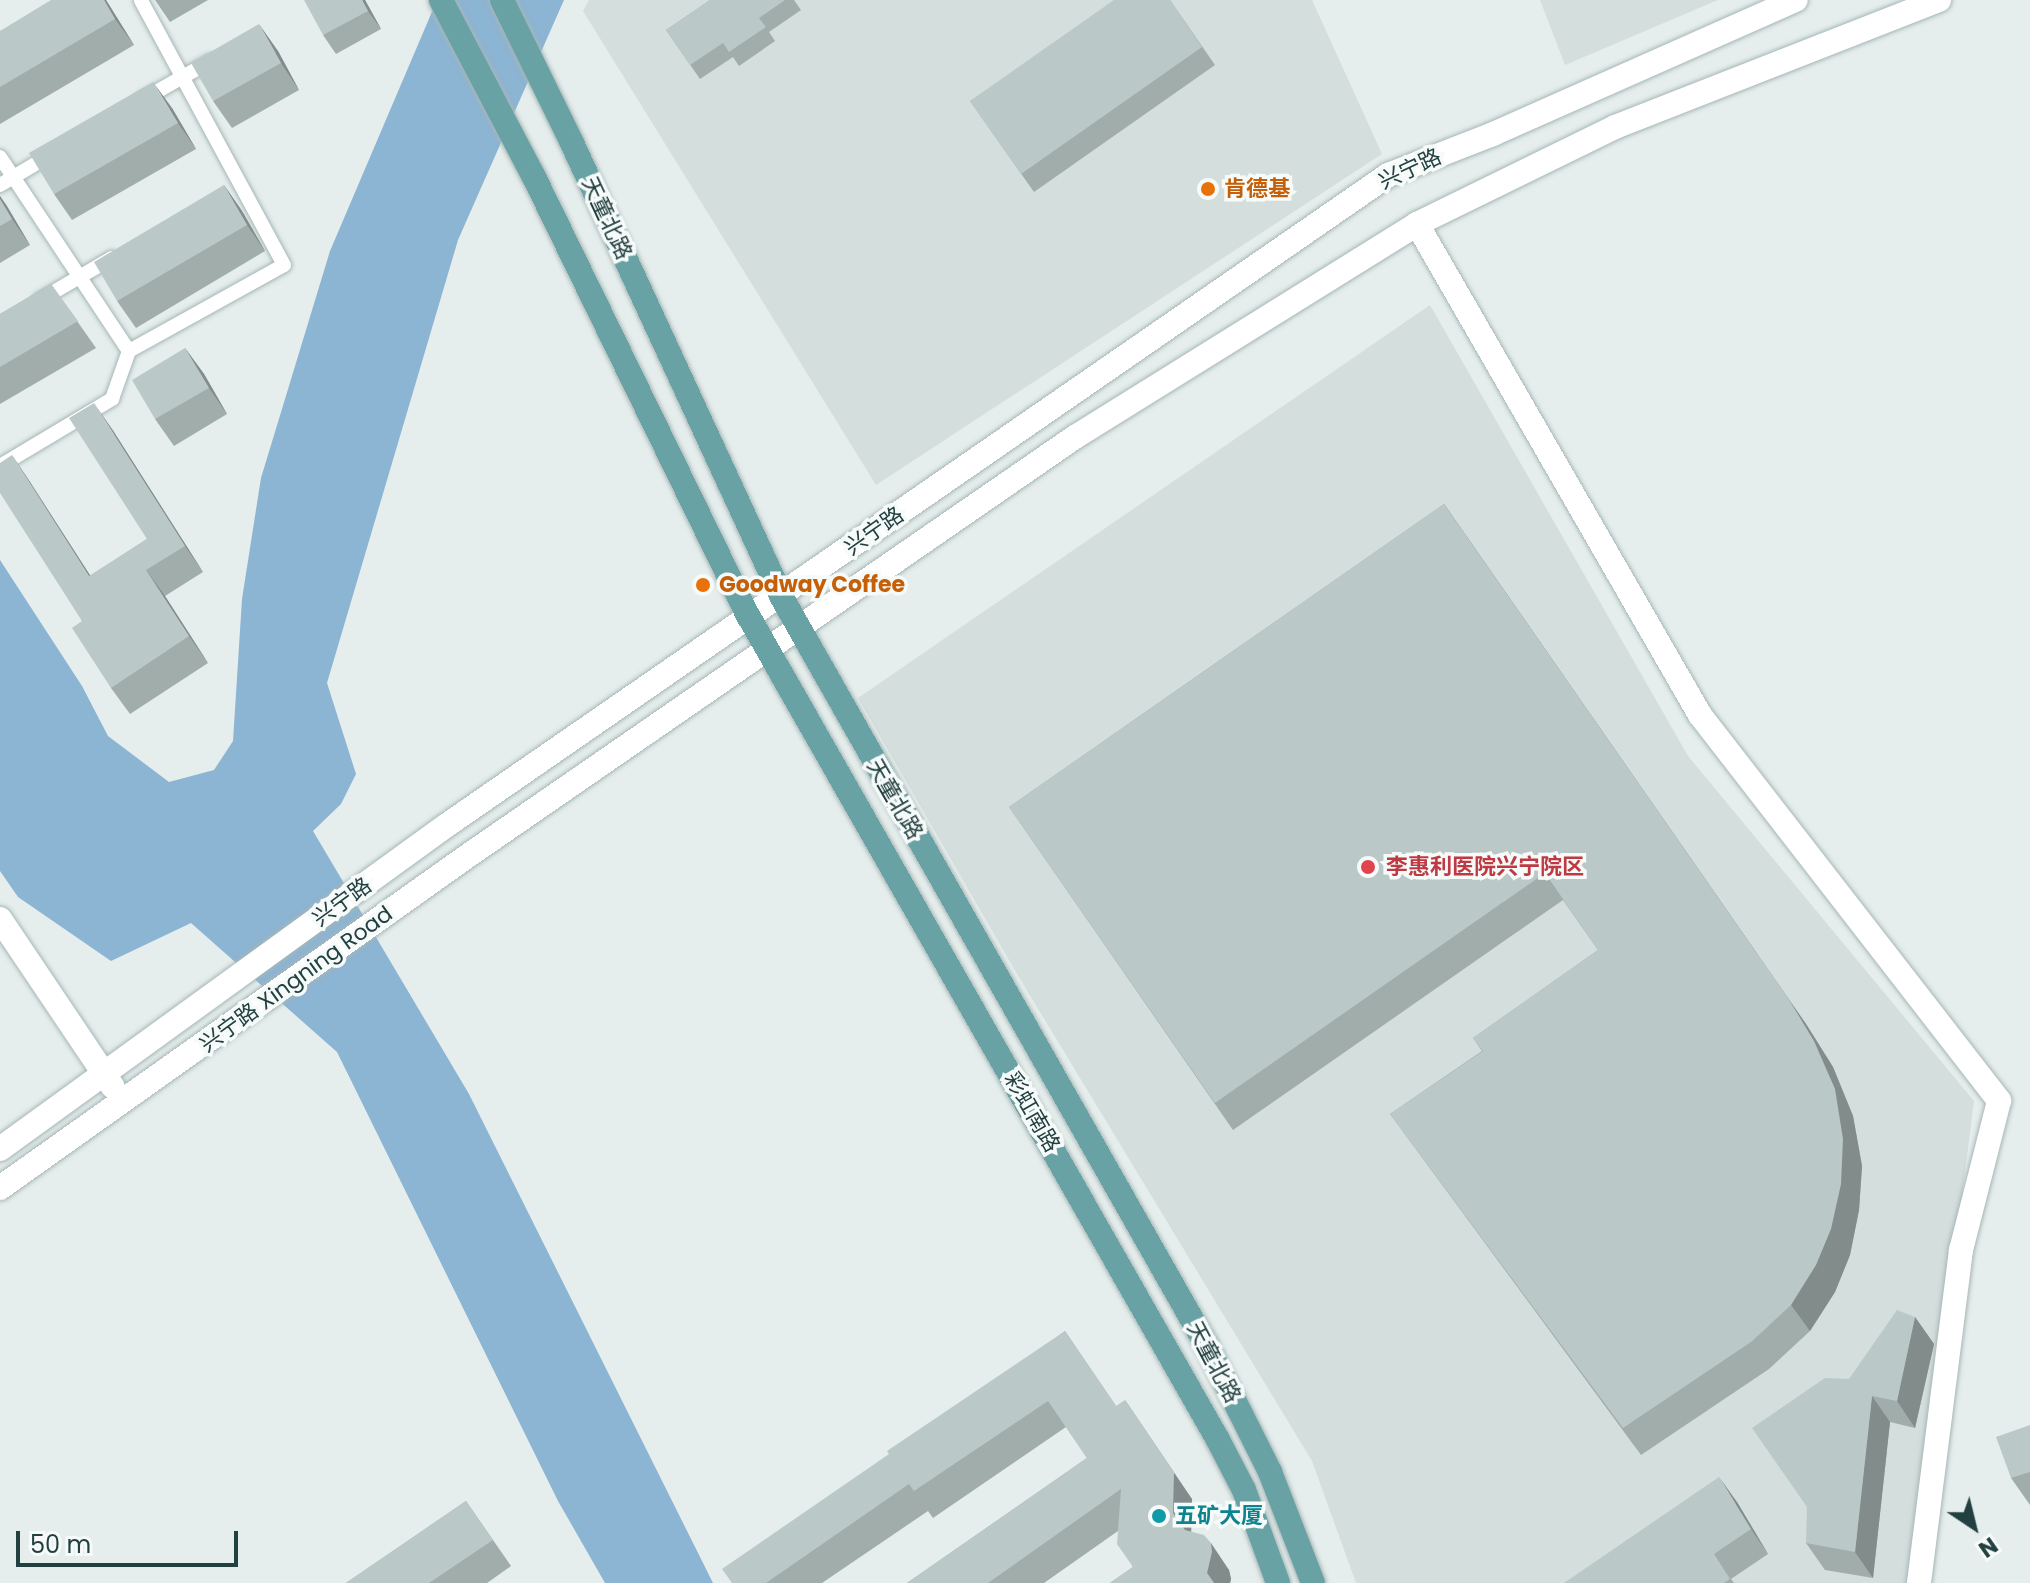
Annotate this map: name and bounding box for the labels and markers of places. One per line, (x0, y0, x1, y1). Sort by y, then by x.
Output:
place label: 肯德基 (1224, 176, 1290, 202)
marker: 肯德基 (1199, 180, 1217, 198)
place label: Goodway Coffee (719, 572, 905, 598)
marker: Goodway Coffee (694, 576, 712, 594)
place label: 李惠利医院兴宁院区 (1386, 854, 1584, 880)
marker: 李惠利医院兴宁院区 (1357, 856, 1379, 878)
place label: 五矿大厦 (1175, 1503, 1263, 1529)
marker: 五矿大厦 (1150, 1507, 1168, 1525)

